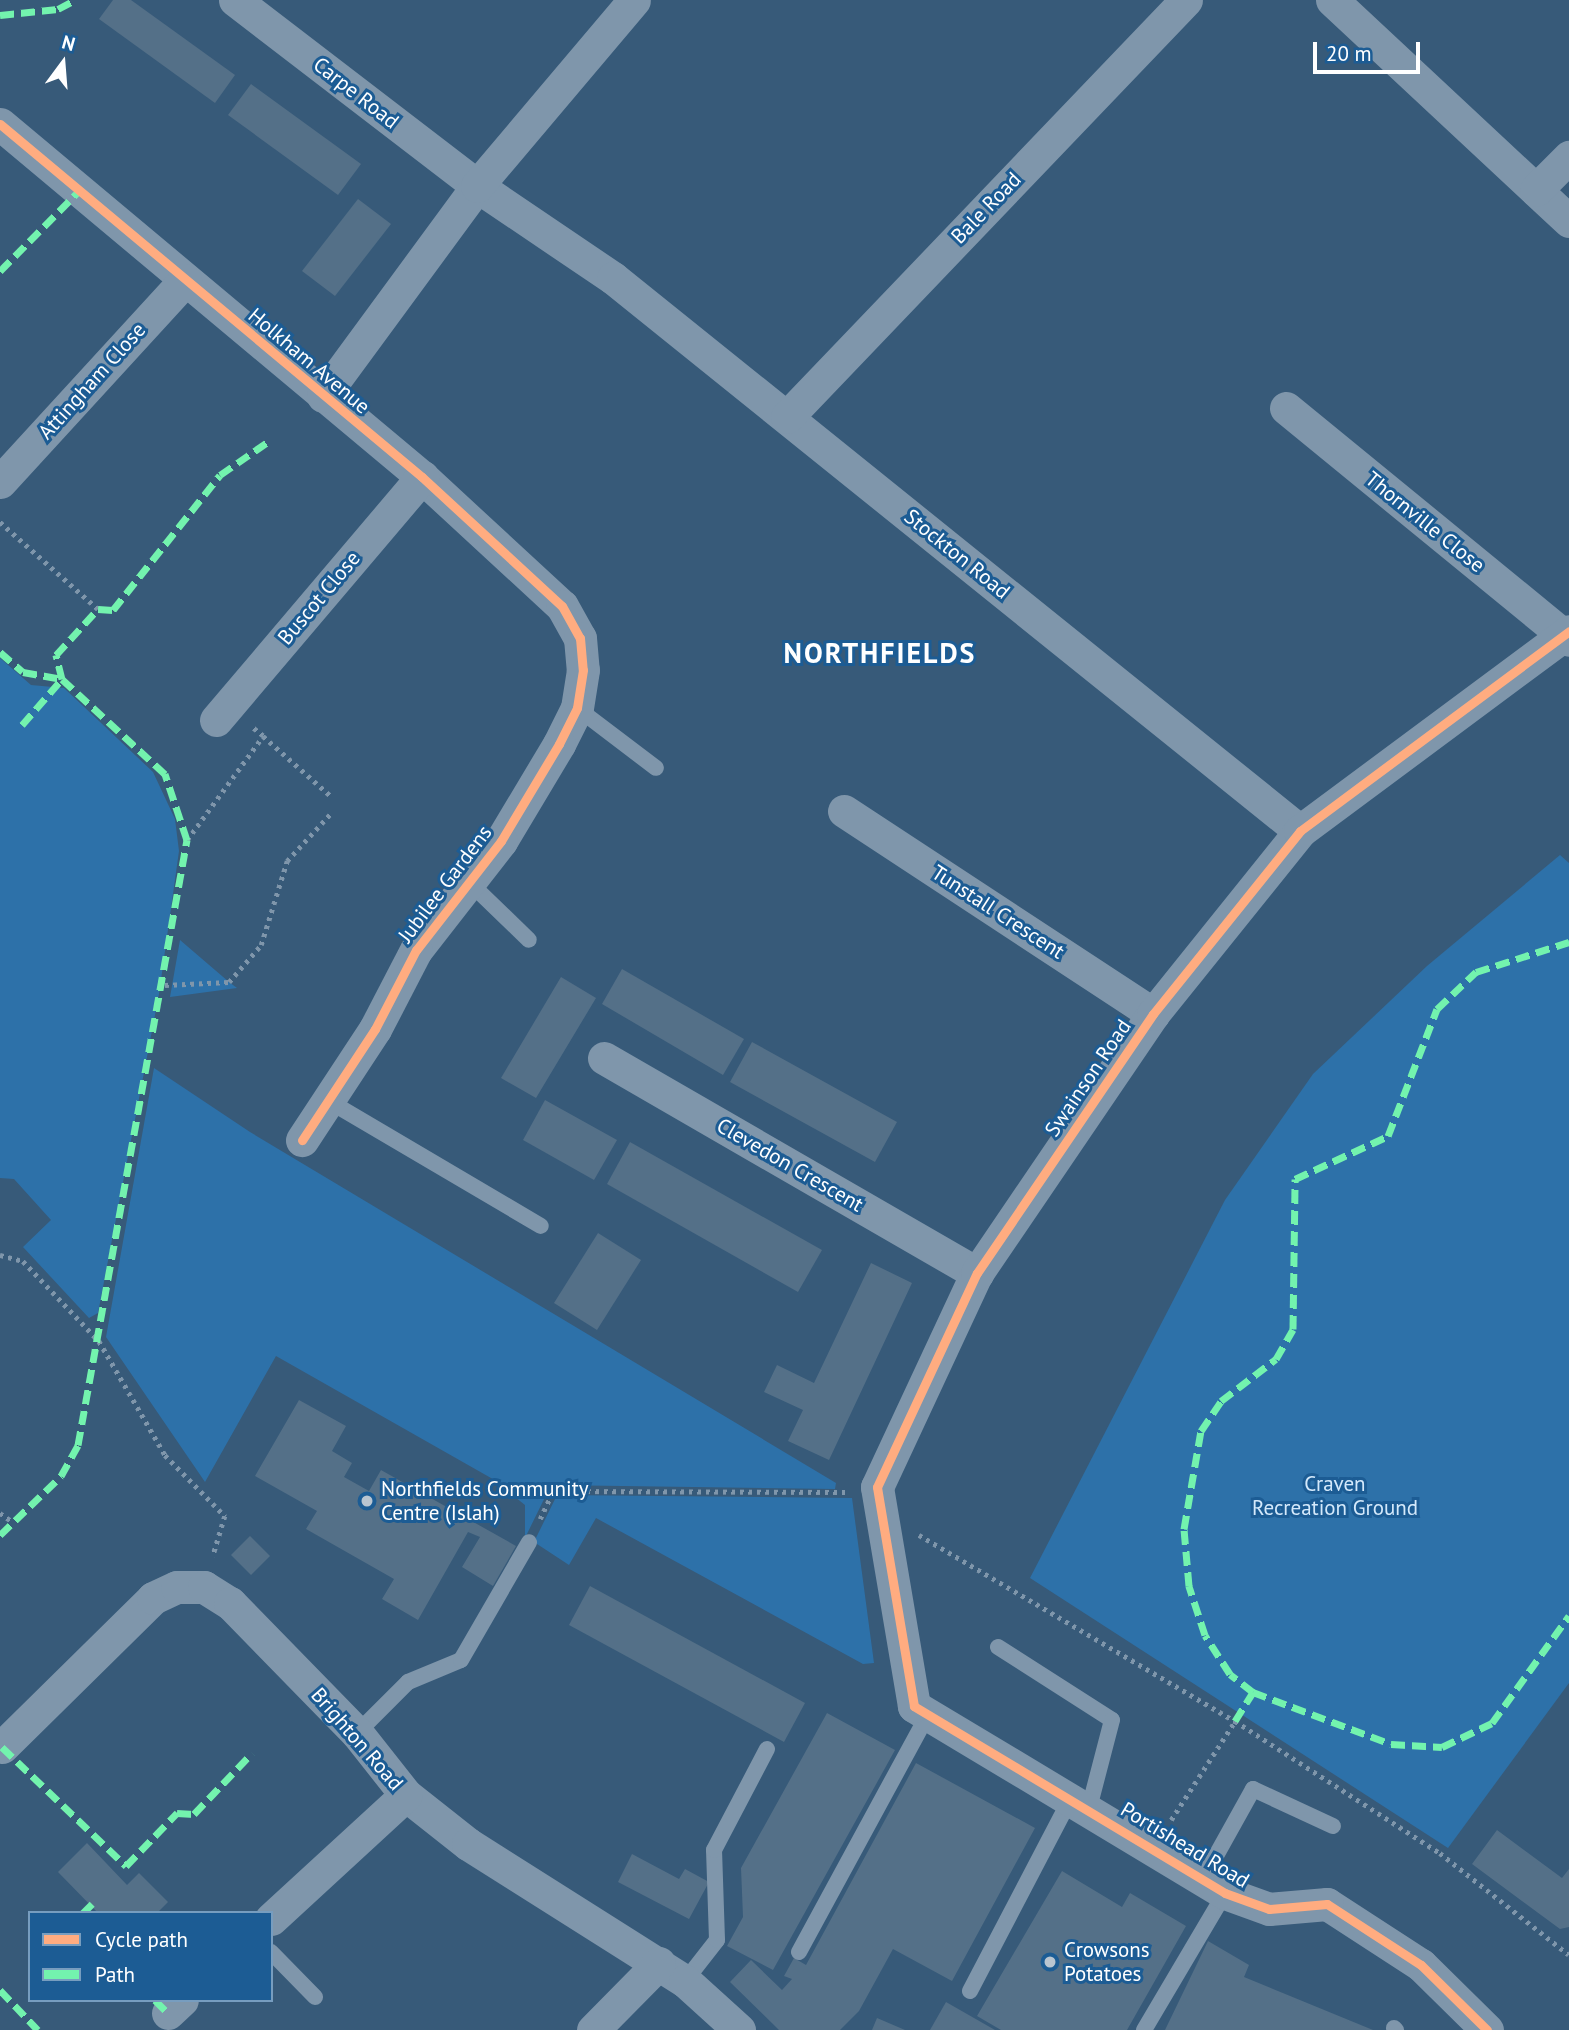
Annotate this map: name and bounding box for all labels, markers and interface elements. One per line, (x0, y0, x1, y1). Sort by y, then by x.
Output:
north arrow (28, 28, 98, 98)
scale bar (1317, 28, 1424, 72)
text: N (59, 30, 78, 56)
text: 20 m (1326, 40, 1372, 67)
street label: Carpe Road (308, 52, 404, 134)
street label: Bale Road (946, 167, 1026, 249)
street label: Holkham Avenue (243, 303, 375, 419)
street label: Attingham Close (33, 318, 151, 444)
street label: Thornville Close (1360, 466, 1490, 578)
street label: Stockton Road (899, 504, 1015, 604)
street label: Buscot Close (273, 546, 365, 650)
district label: NORTHFIELDS (785, 636, 975, 670)
street label: Jubilee Gardens (393, 821, 497, 947)
street label: Tunstall Crescent (927, 860, 1069, 964)
street label: Swainson Road (1040, 1015, 1136, 1141)
street label: Clevedon Crescent (712, 1113, 868, 1217)
park label: Craven Recreation Ground (1252, 1471, 1418, 1521)
place label: Northfields Community Centre (Islah) (381, 1476, 589, 1526)
marker: Northfields Community Centre (Islah) (359, 1493, 375, 1509)
street label: Brighton Road (306, 1683, 408, 1795)
street label: Portishead Road (1116, 1797, 1254, 1893)
legend (28, 1911, 273, 2002)
text: Cycle path (95, 1926, 188, 1953)
place label: Crowsons Potatoes (1064, 1937, 1150, 1987)
marker: Crowsons Potatoes (1042, 1954, 1058, 1970)
text: Path (95, 1961, 135, 1988)

